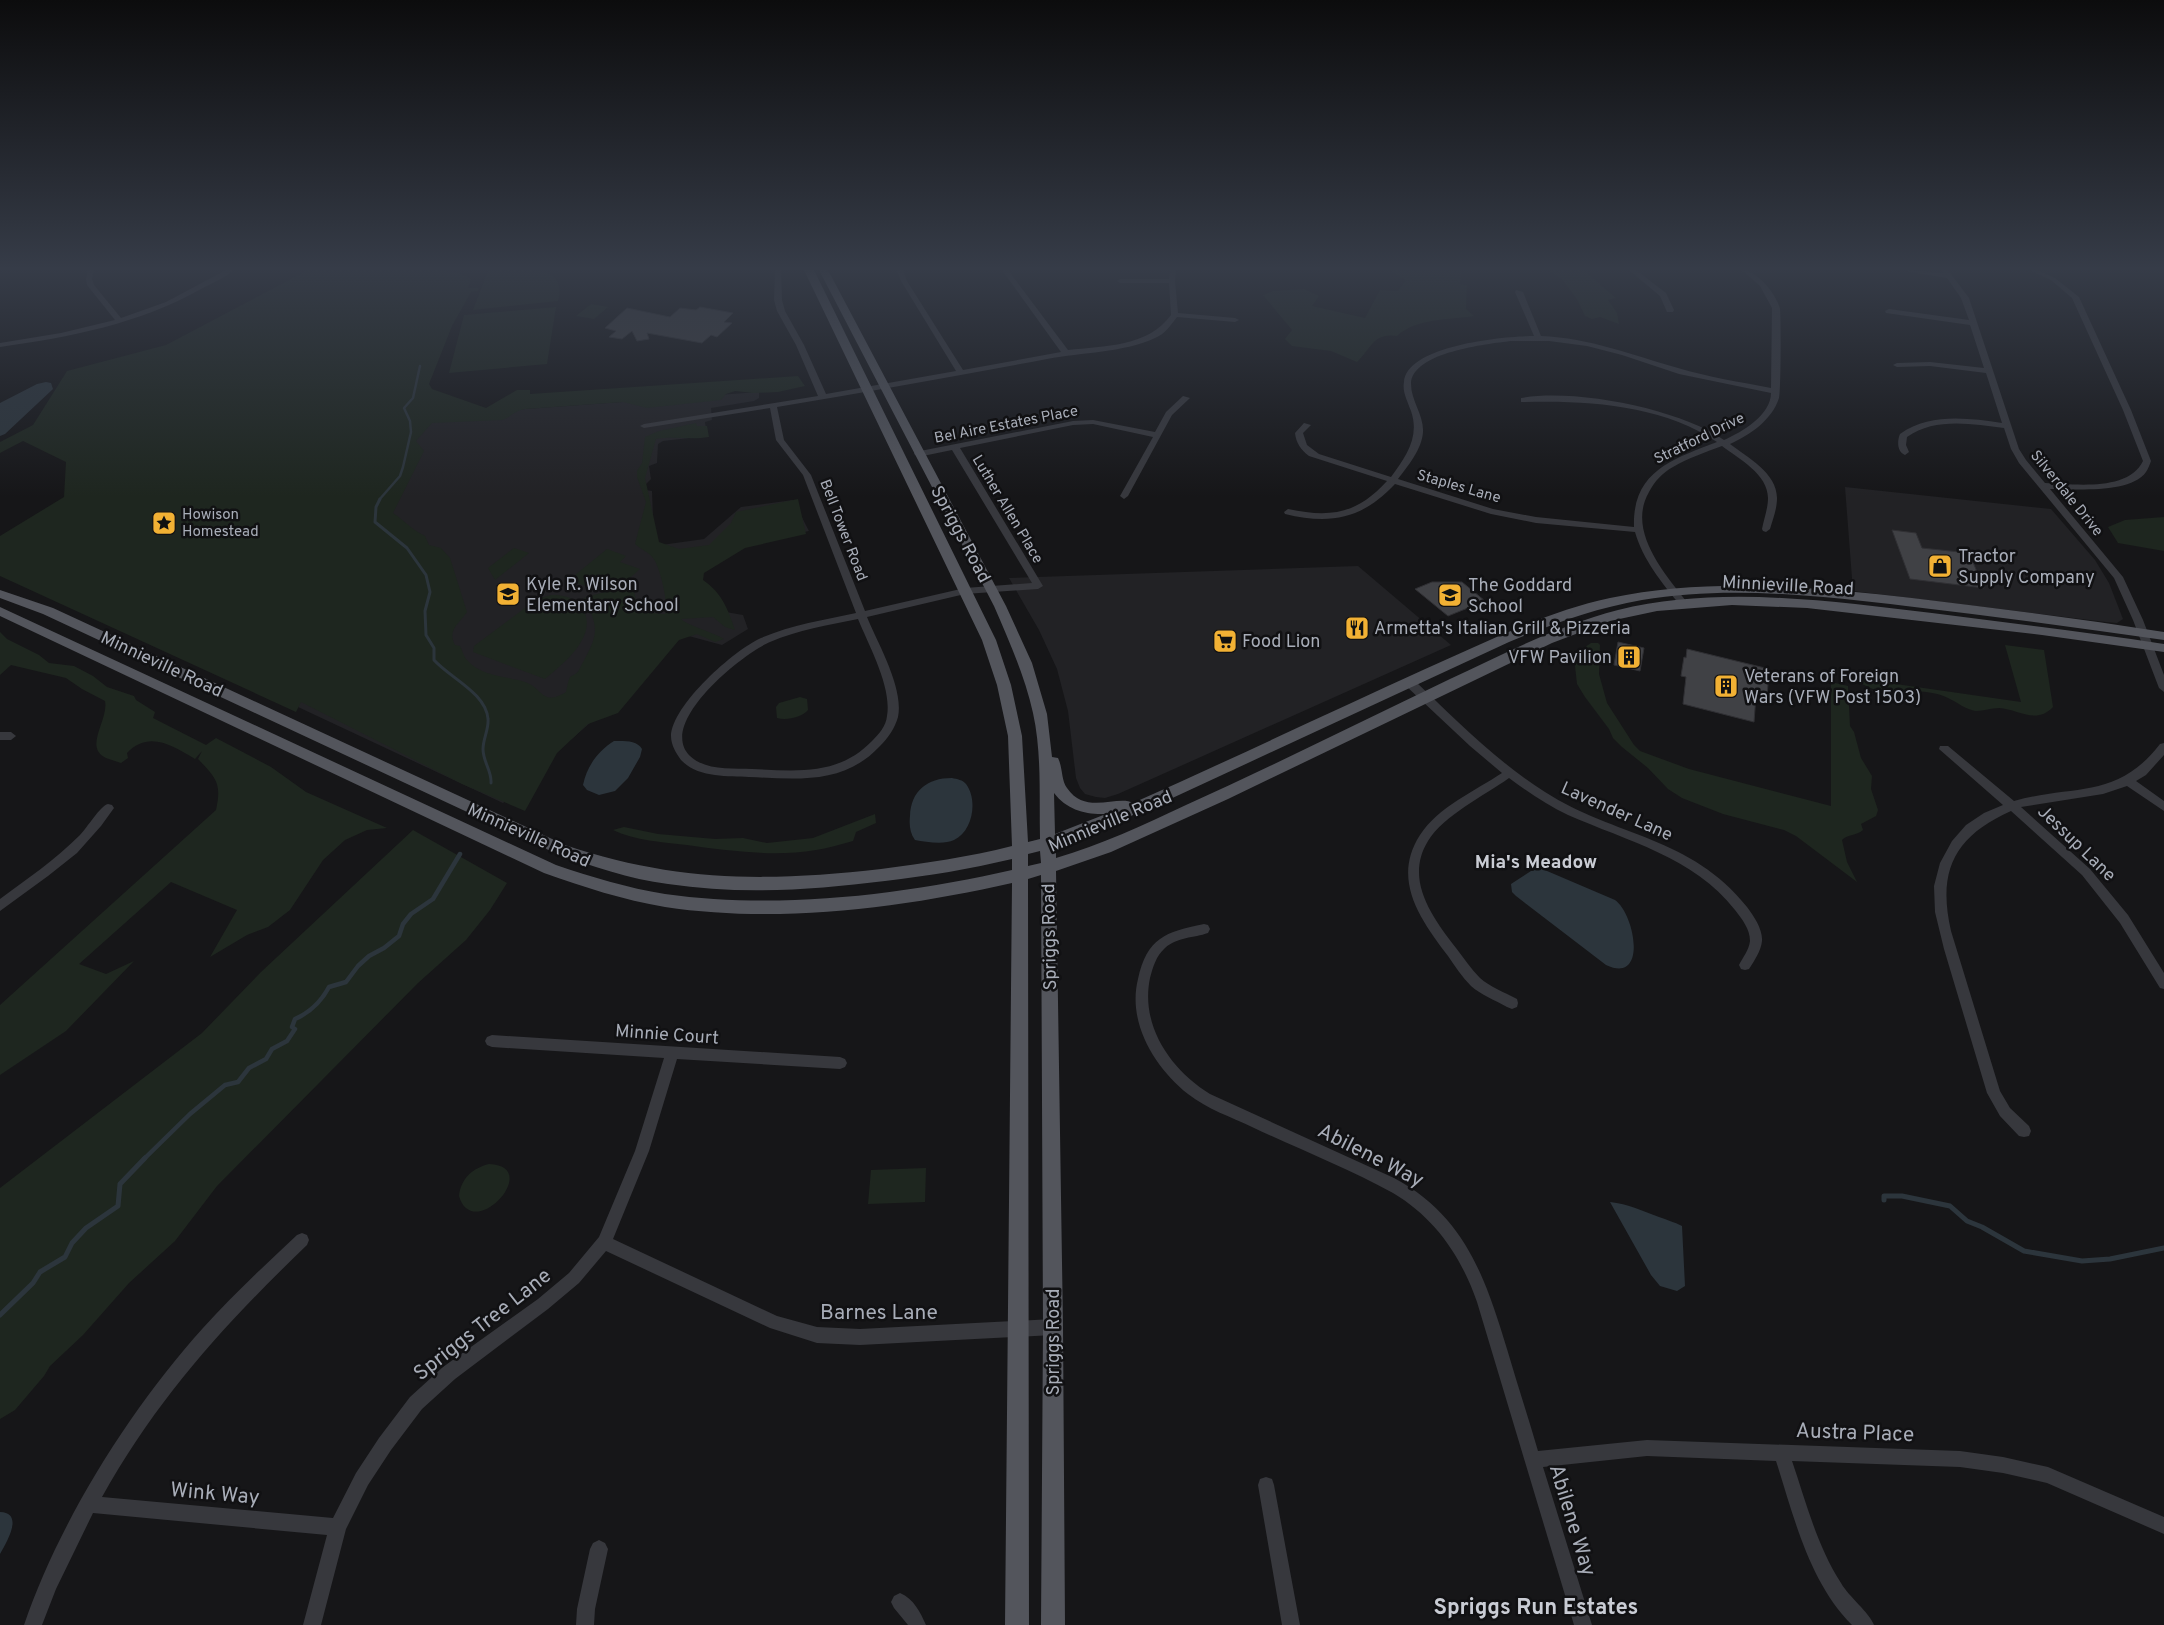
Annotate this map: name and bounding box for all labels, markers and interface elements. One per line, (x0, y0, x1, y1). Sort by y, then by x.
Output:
street label: Bel Aire Estates Place (933, 402, 1080, 449)
street label: Stratford Drive (1651, 409, 1748, 469)
street label: Silverdale Drive (2025, 447, 2106, 541)
street label: Luther Allen Place (967, 452, 1047, 568)
street label: Staples Lane (1414, 466, 1503, 509)
street label: Bell Tower Road (814, 477, 871, 584)
street label: Spriggs Road (924, 482, 995, 587)
place label: Howison Homestead (182, 506, 259, 542)
place icon: Howison Homestead (151, 510, 177, 536)
place label: Tractor Supply Company (1958, 546, 2095, 590)
shop icon: Tractor Supply Company (1927, 553, 1953, 579)
street label: Minnieville Road (1721, 572, 1855, 601)
place label: Kyle R. Wilson Elementary School (526, 574, 679, 618)
place label: The Goddard School (1468, 575, 1572, 619)
school or university icon: Kyle R. Wilson Elementary School (495, 581, 521, 607)
school or university icon: The Goddard School (1437, 582, 1463, 608)
restaurant icon: Armetta's Italian Grill & Pizzeria (1344, 615, 1370, 641)
place label: Armetta's Italian Grill & Pizzeria (1374, 618, 1631, 641)
street label: Minnieville Road (97, 627, 226, 704)
supermarket icon: Food Lion (1212, 628, 1238, 654)
place label: Food Lion (1242, 631, 1320, 654)
building icon: VFW Pavilion (1616, 644, 1642, 670)
place label: VFW Pavilion (1508, 647, 1612, 670)
place label: Veterans of Foreign Wars (VFW Post 1503) (1744, 666, 1921, 710)
building icon: Veterans of Foreign Wars (VFW Post 1503) (1713, 673, 1739, 699)
street label: Lavender Lane (1557, 777, 1676, 847)
street label: Minnieville Road (1045, 786, 1176, 859)
street label: Minnieville Road (463, 799, 593, 874)
street label: Jessup Lane (2032, 801, 2120, 887)
district label: Mia's Meadow (1475, 851, 1597, 875)
street label: Spriggs Road (1038, 883, 1063, 991)
street label: Minnie Court (614, 1020, 720, 1051)
street label: Abilene Way (1313, 1118, 1428, 1195)
street label: Spriggs Tree Lane (409, 1263, 557, 1387)
street label: Spriggs Road (1043, 1289, 1066, 1395)
street label: Barnes Lane (820, 1300, 938, 1327)
street label: Austra Place (1795, 1418, 1915, 1449)
street label: Abilene Way (1542, 1461, 1601, 1580)
street label: Wink Way (169, 1477, 261, 1512)
district label: Spriggs Run Estates (1434, 1595, 1638, 1622)

